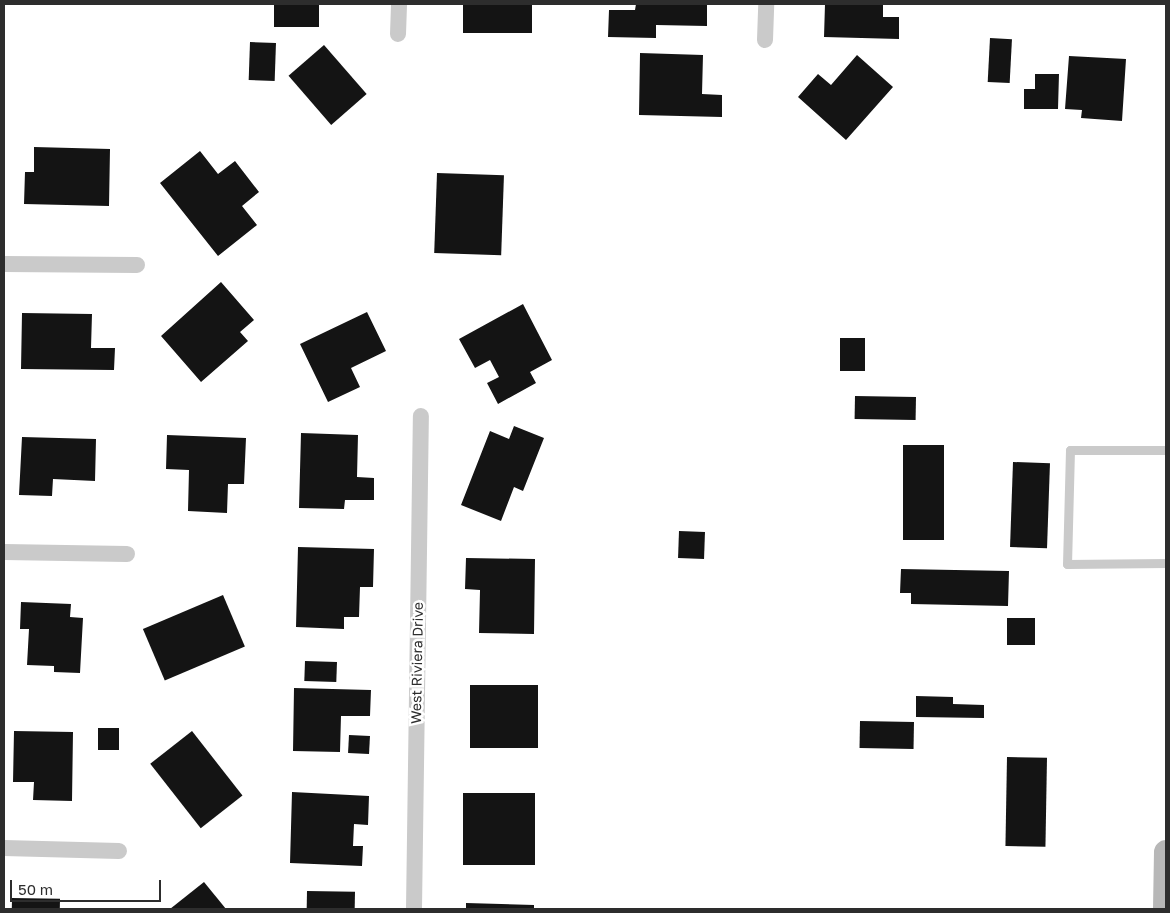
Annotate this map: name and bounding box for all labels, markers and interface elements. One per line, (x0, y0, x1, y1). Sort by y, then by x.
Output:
street label: West Riviera Drive (408, 602, 426, 724)
scale bar (12, 870, 164, 902)
text: 50 m (18, 880, 53, 898)

